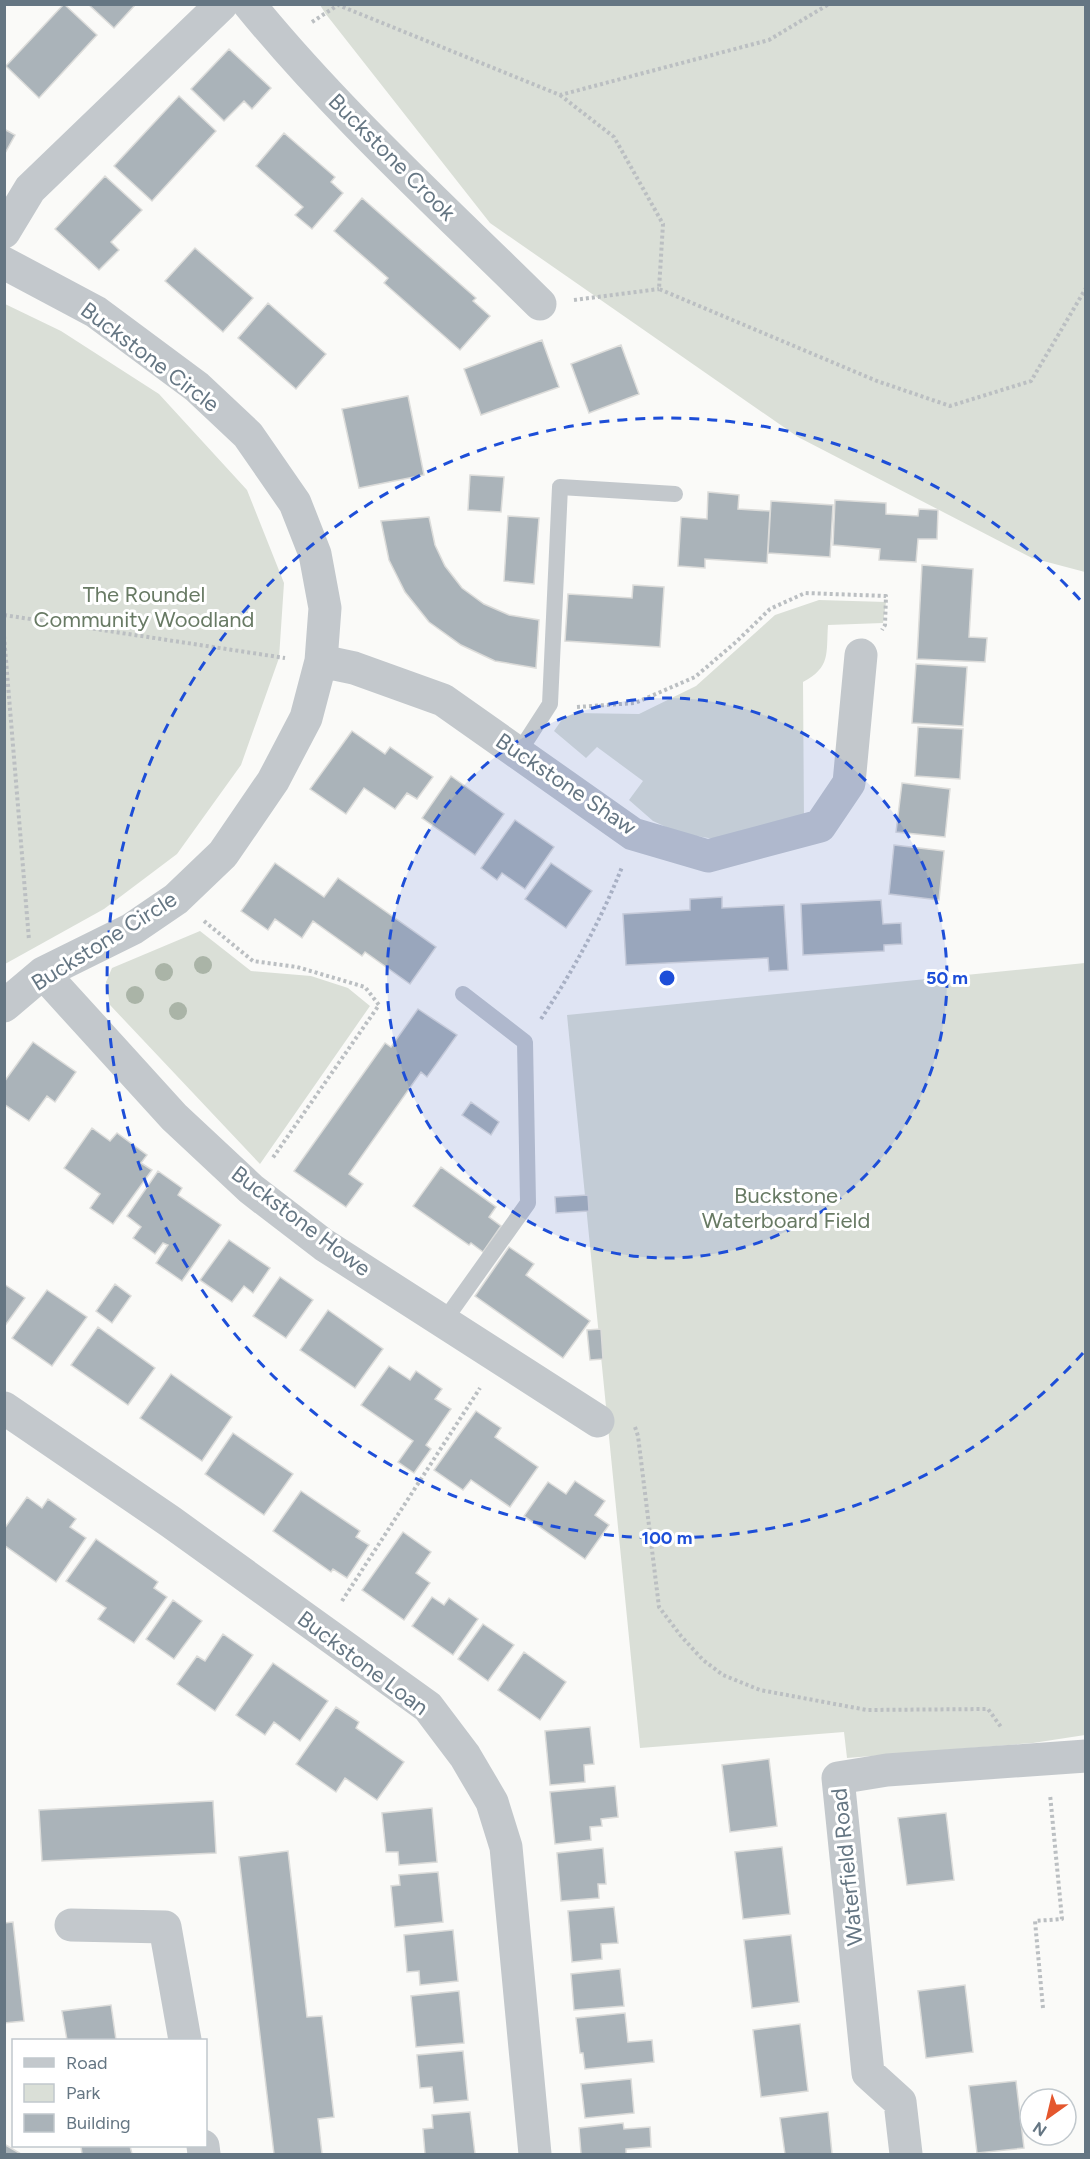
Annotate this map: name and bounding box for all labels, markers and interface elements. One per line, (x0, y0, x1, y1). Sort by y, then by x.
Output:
street label: Buckstone Crook (323, 88, 461, 226)
street label: Buckstone Circle (75, 296, 225, 418)
park label: The Roundel Community Woodland (34, 581, 254, 633)
street label: Buckstone Shaw (491, 727, 642, 841)
street label: Buckstone Circle (26, 885, 182, 997)
text: 50 m (926, 967, 968, 989)
centre of rings (657, 968, 677, 988)
street label: Buckstone Howe (226, 1160, 376, 1282)
park label: Buckstone Waterboard Field (702, 1182, 870, 1234)
text: 100 m (642, 1527, 692, 1549)
street label: Buckstone Loan (292, 1605, 434, 1721)
street label: Waterfield Road (825, 1787, 869, 1947)
legend (12, 2039, 207, 2147)
text: Road (66, 2052, 107, 2074)
text: Park (66, 2082, 101, 2104)
north arrow (1018, 2087, 1078, 2147)
text: Building (66, 2112, 131, 2134)
text: N (1029, 2118, 1050, 2140)

